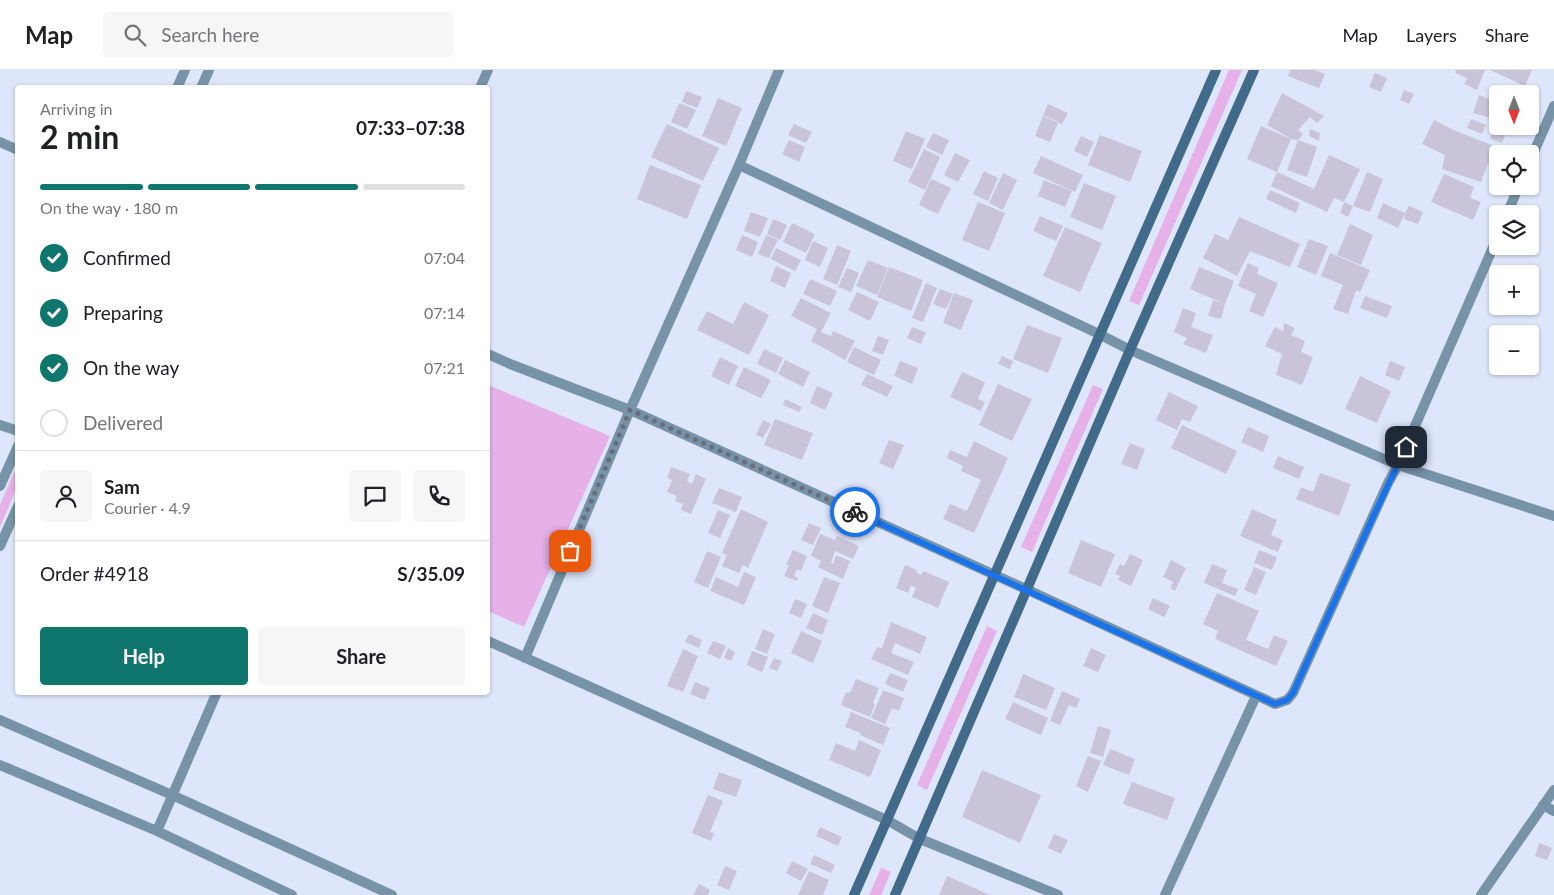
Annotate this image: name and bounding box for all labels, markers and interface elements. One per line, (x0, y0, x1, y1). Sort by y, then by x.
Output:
search box (103, 12, 453, 57)
text: Map (25, 20, 73, 49)
icon: search (121, 21, 149, 49)
text: Search here (161, 23, 259, 46)
text: Map (1342, 24, 1378, 46)
text: Layers (1406, 24, 1457, 46)
text: Share (1485, 24, 1529, 46)
north arrow (1489, 85, 1539, 135)
map controls (1489, 85, 1539, 375)
text: Arriving in (40, 99, 113, 118)
text: 07:33–07:38 (356, 116, 465, 139)
text: 2 min (40, 117, 119, 156)
button: locate (1489, 145, 1539, 195)
text: On the way · 180 m (40, 198, 178, 217)
button: layers (1489, 205, 1539, 255)
icon: check (40, 244, 68, 272)
text: Confirmed (83, 246, 171, 269)
text: 07:04 (424, 248, 465, 267)
button: + (1489, 265, 1539, 315)
icon: check (40, 299, 68, 327)
text: Preparing (83, 301, 163, 324)
text: 07:14 (424, 303, 465, 322)
button: − (1489, 325, 1539, 375)
icon: check (40, 354, 68, 382)
text: On the way (83, 356, 179, 379)
text: 07:21 (424, 358, 465, 377)
text: Delivered (83, 411, 163, 434)
pin (1385, 426, 1427, 468)
icon: home (1392, 433, 1420, 461)
button: person (40, 470, 92, 522)
button: chat (349, 470, 401, 522)
button: phone (413, 470, 465, 522)
text: Sam (104, 475, 140, 498)
courier (830, 487, 880, 537)
text: Courier · 4.9 (104, 498, 191, 517)
icon: bike (841, 498, 869, 526)
pin (549, 530, 591, 572)
icon: bag (556, 537, 584, 565)
text: Order #4918 (40, 562, 149, 585)
text: S/35.09 (397, 562, 465, 585)
button: Help (40, 627, 248, 685)
button: Share (258, 627, 465, 685)

